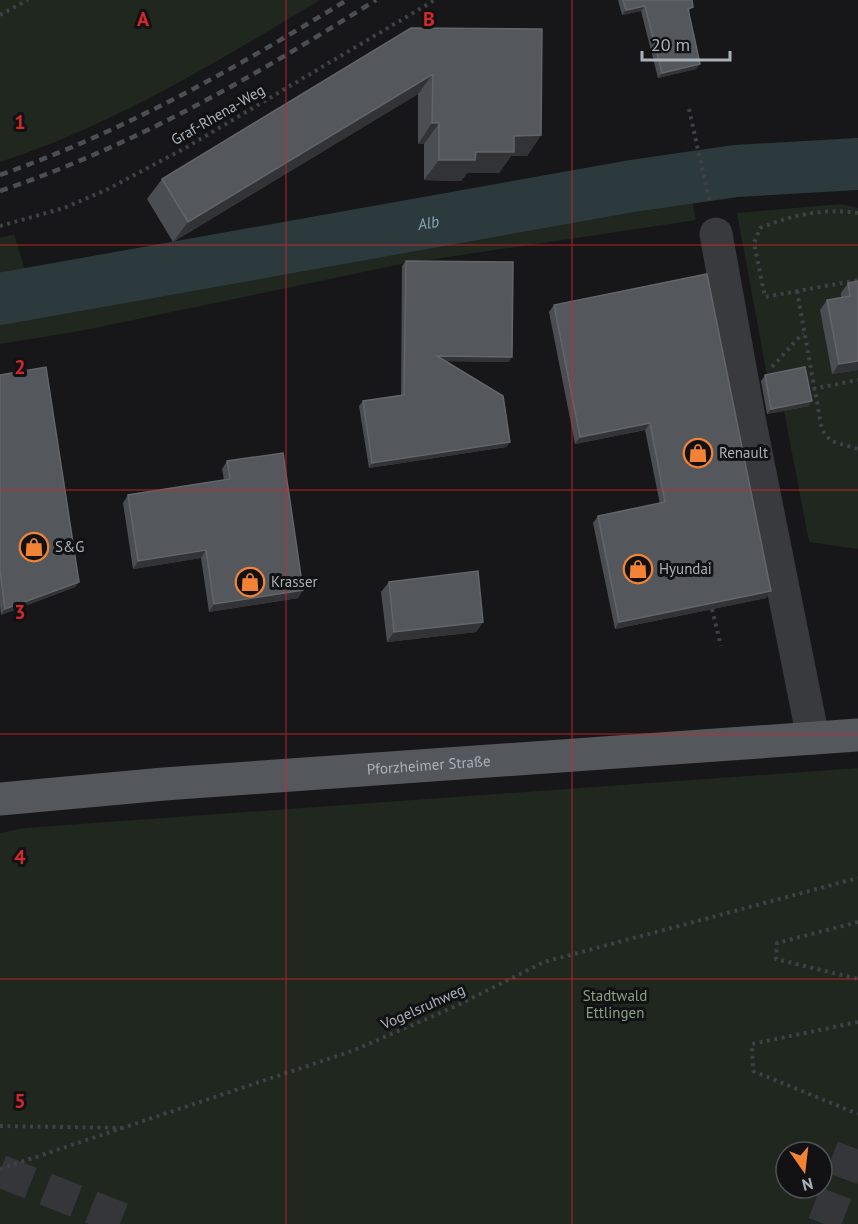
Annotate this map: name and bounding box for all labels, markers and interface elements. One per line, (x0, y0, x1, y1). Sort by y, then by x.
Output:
text: A (137, 6, 150, 32)
text: B (423, 6, 435, 32)
scale bar (642, 24, 730, 62)
text: 20 m (651, 33, 690, 56)
street label: Graf-Rhena-Weg (168, 80, 268, 149)
text: 1 (14, 109, 26, 135)
water label: Alb (415, 211, 441, 234)
text: 2 (14, 354, 26, 380)
shop icon: Renault (682, 437, 714, 469)
place label: Renault (719, 443, 768, 462)
shop icon: S&G (18, 531, 50, 563)
place label: S&G (55, 537, 84, 556)
shop icon: Hyundai (622, 553, 654, 585)
place label: Hyundai (659, 559, 712, 578)
shop icon: Krasser (234, 566, 266, 598)
place label: Krasser (271, 572, 318, 591)
text: 3 (14, 599, 26, 625)
street label: Pforzheimer Straße (366, 751, 491, 779)
text: 4 (14, 844, 26, 870)
street label: Vogelsruhweg (377, 980, 468, 1034)
park label: Stadtwald Ettlingen (583, 986, 647, 1022)
text: 5 (14, 1088, 26, 1114)
north arrow (774, 1140, 834, 1200)
text: N (800, 1174, 815, 1196)

